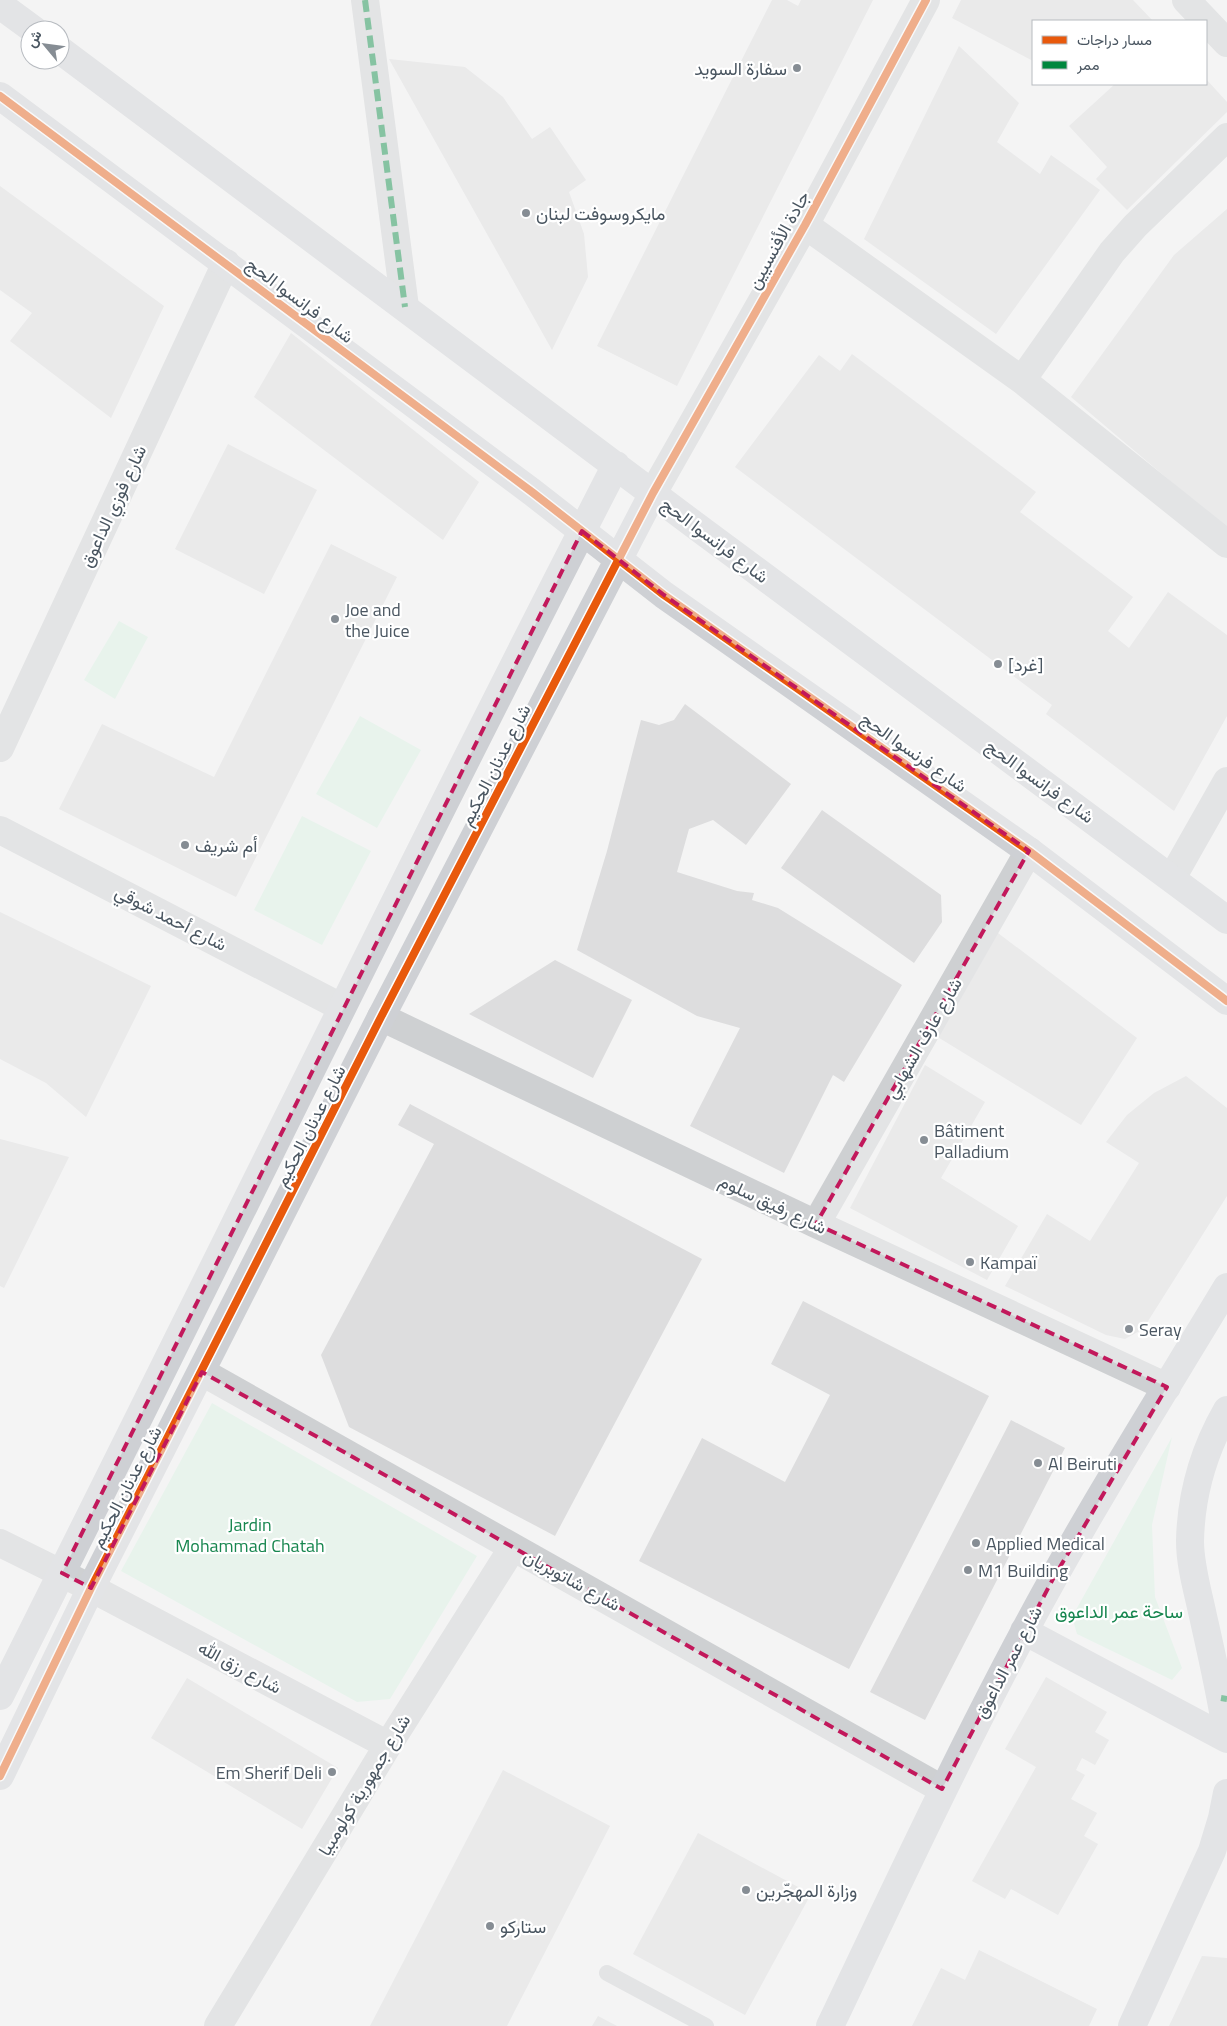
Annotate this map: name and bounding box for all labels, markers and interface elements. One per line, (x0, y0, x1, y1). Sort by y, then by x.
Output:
north arrow (20, 20, 70, 70)
legend (1032, 20, 1207, 85)
text: ش (20, 26, 47, 51)
text: مسار دراجات (1077, 28, 1152, 51)
text: ممر (1076, 53, 1099, 76)
place label: سفارة السويد (694, 55, 787, 82)
marker: سفارة السويد (791, 62, 803, 74)
street label: جادة الأفنسيين (740, 186, 816, 294)
place label: مايكروسوفت لبنان (536, 200, 665, 227)
marker: مايكروسوفت لبنان (520, 207, 532, 219)
street label: شارع فرانسوا الحج (240, 250, 360, 350)
street label: شارع فوزي الداعوق (73, 440, 155, 572)
street label: شارع فرانسوا الحج (655, 490, 775, 590)
place label: Joe and the Juice (345, 596, 410, 644)
marker: Joe and the Juice (329, 613, 341, 625)
place label: [غرد] (1008, 651, 1043, 678)
marker: [غرد] (992, 658, 1004, 670)
street label: شارع عدنان الحكيم (453, 699, 537, 831)
street label: شارع فرنسوا الحج (855, 705, 973, 799)
street label: شارع فرانسوا الحج (980, 732, 1100, 830)
place label: أم شريف (195, 832, 257, 859)
marker: أم شريف (179, 839, 191, 851)
street label: شارع أحمد شوقي (109, 878, 232, 960)
street label: شارع عارف الشهابي (877, 973, 970, 1104)
street label: شارع عدنان الحكيم (268, 1060, 352, 1192)
place label: Bâtiment Palladium (934, 1117, 1009, 1165)
marker: Bâtiment Palladium (918, 1134, 930, 1146)
street label: شارع رفيق سلوم (715, 1167, 831, 1241)
place label: Kampaï (980, 1249, 1038, 1276)
marker: Kampaï (964, 1256, 976, 1268)
place label: Seray (1139, 1316, 1182, 1343)
marker: Seray (1123, 1323, 1135, 1335)
street label: شارع عدنان الحكيم (84, 1421, 168, 1553)
place label: Al Beiruti (1048, 1450, 1117, 1477)
marker: Al Beiruti (1032, 1457, 1044, 1469)
park label: Jardin Mohammad Chatah (175, 1511, 325, 1559)
place label: Applied Medical (986, 1530, 1105, 1557)
marker: Applied Medical (970, 1537, 982, 1549)
street label: شارع شاتوبريان (519, 1542, 625, 1618)
place label: M1 Building (978, 1557, 1068, 1584)
marker: M1 Building (962, 1564, 974, 1576)
park label: ساحة عمر الداعوق (1055, 1598, 1183, 1625)
street label: شارع عمر الداعوق (967, 1601, 1049, 1723)
street label: شارع رزق الله (194, 1634, 286, 1700)
street label: شارع جمهورية كولومبيا (311, 1709, 417, 1861)
place label: Em Sherif Deli (216, 1759, 322, 1786)
marker: Em Sherif Deli (326, 1766, 338, 1778)
place label: وزارة المهجّرين (756, 1877, 857, 1904)
marker: وزارة المهجّرين (740, 1884, 752, 1896)
place label: ستاركو (500, 1913, 546, 1940)
marker: ستاركو (484, 1920, 496, 1932)

